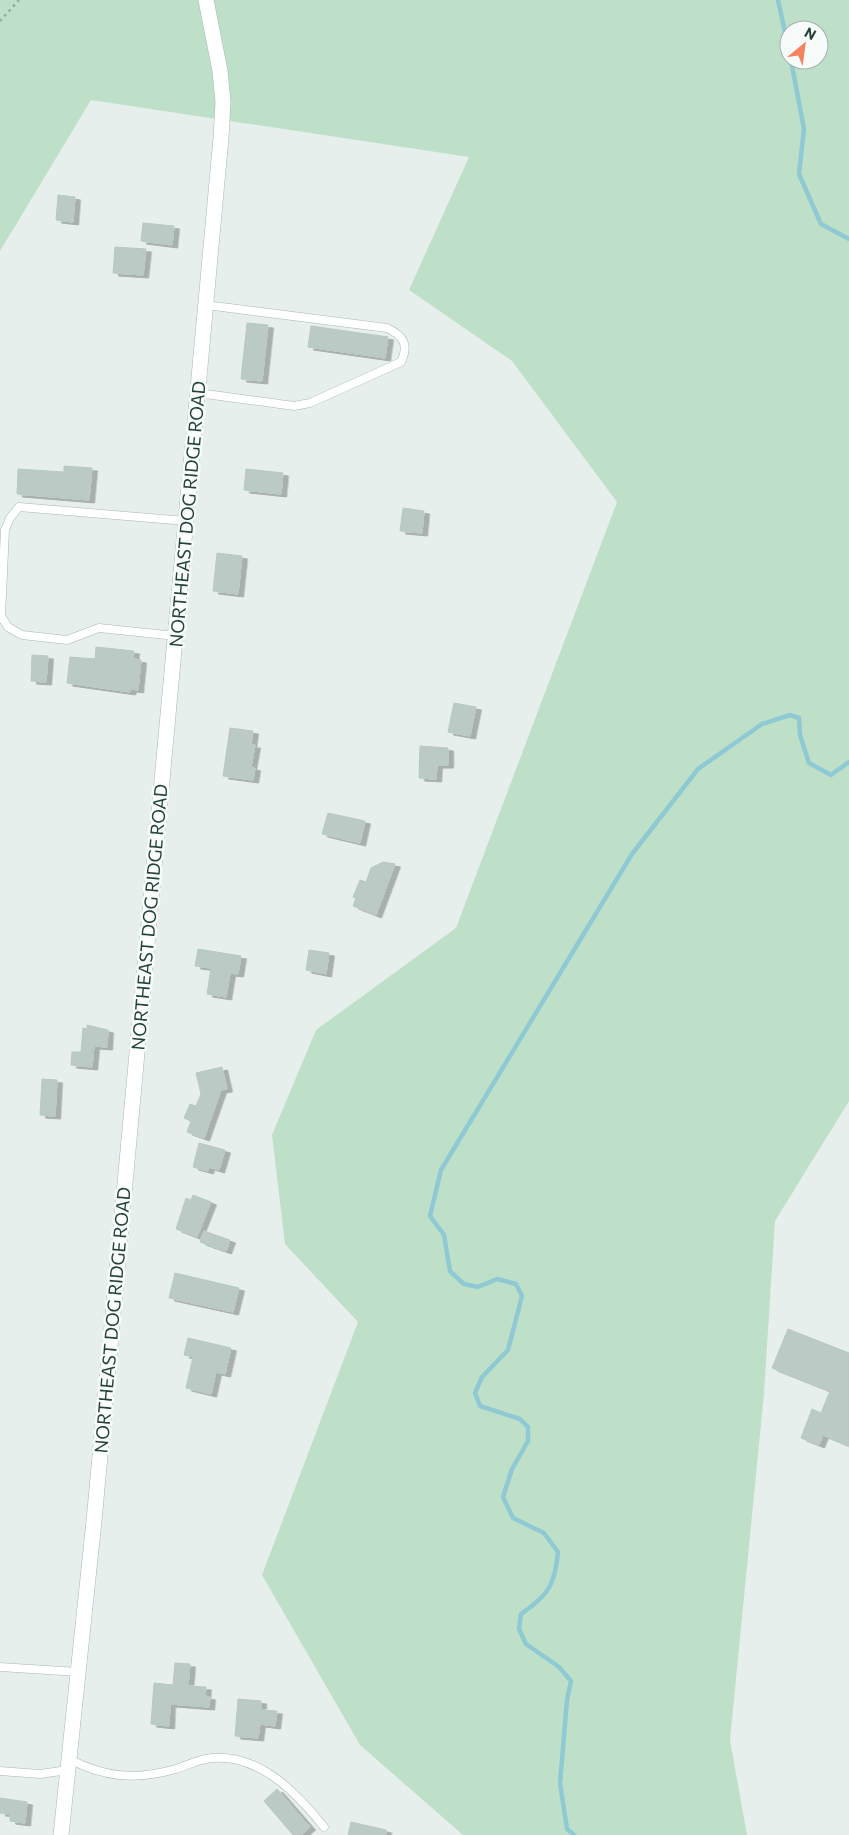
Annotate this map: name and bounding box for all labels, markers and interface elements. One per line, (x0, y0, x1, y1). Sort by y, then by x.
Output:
north arrow (779, 20, 829, 70)
text: N (802, 23, 819, 43)
street label: NORTHEAST DOG RIDGE ROAD (164, 380, 210, 648)
street label: NORTHEAST DOG RIDGE ROAD (126, 783, 172, 1051)
street label: NORTHEAST DOG RIDGE ROAD (89, 1186, 135, 1454)

